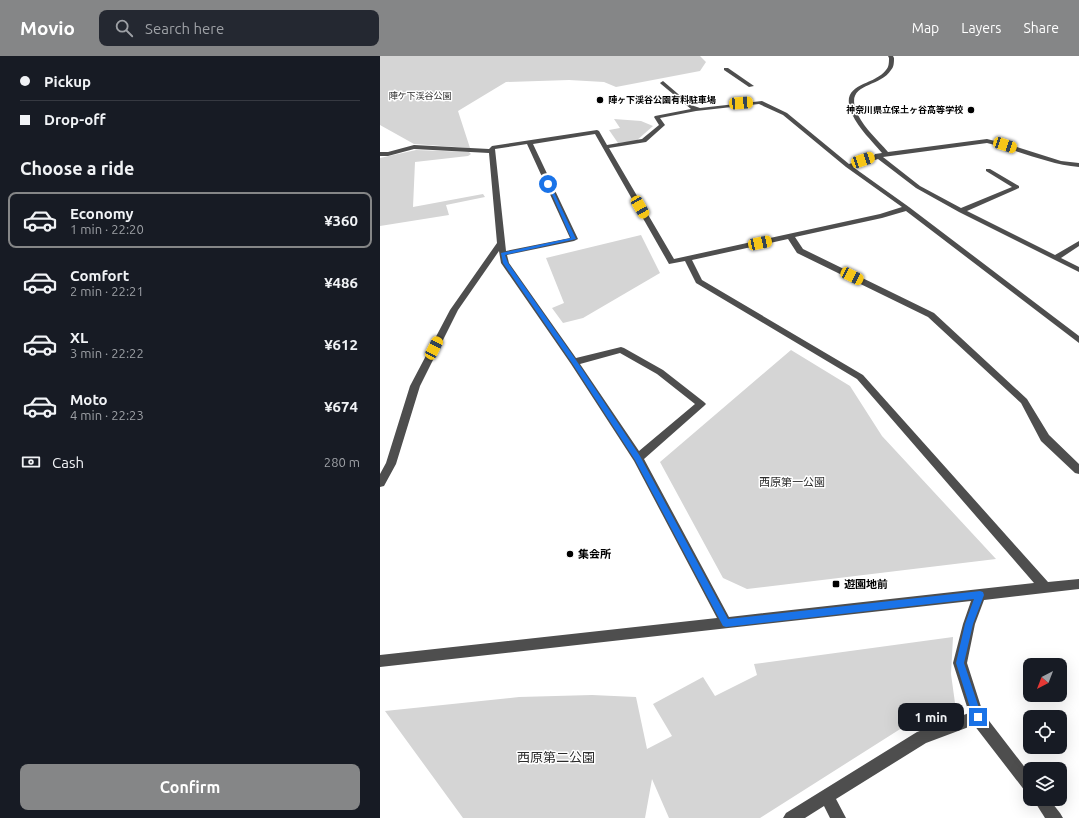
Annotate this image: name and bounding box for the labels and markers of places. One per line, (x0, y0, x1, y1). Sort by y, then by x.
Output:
place label: 陣ヶ下渓谷公園有料駐車場 (608, 94, 716, 105)
marker: 陣ヶ下渓谷公園有料駐車場 (595, 95, 605, 105)
place label: 神奈川県立保土ヶ谷高等学校 (846, 104, 964, 115)
marker: 神奈川県立保土ヶ谷高等学校 (966, 105, 976, 115)
place label: 集会所 (578, 548, 611, 560)
marker: 集会所 (565, 549, 575, 559)
place label: 遊園地前 (844, 578, 888, 590)
marker: 遊園地前 (831, 579, 841, 589)

